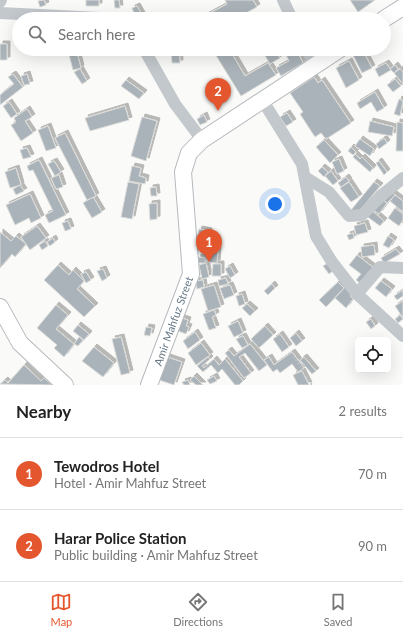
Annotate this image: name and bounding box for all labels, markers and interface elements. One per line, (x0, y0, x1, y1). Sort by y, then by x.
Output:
search box (12, 12, 391, 56)
icon: search (26, 23, 48, 45)
text: Search here (58, 25, 135, 43)
pin: 2 (205, 78, 231, 111)
your location (265, 194, 285, 214)
pin: 1 (196, 229, 222, 262)
street label: Amir Mahfuz Street (151, 275, 195, 367)
map controls (355, 337, 391, 373)
button: locate (355, 337, 391, 373)
text: Nearby (16, 401, 71, 422)
text: 2 results (339, 403, 387, 419)
text: Tewodros Hotel (54, 457, 159, 475)
text: 1 (25, 466, 33, 482)
text: 70 m (358, 466, 387, 482)
text: Hotel · Amir Mahfuz Street (54, 475, 206, 491)
text: Harar Police Station (54, 529, 187, 547)
text: 2 (25, 538, 33, 554)
text: 90 m (358, 538, 387, 554)
text: Public building · Amir Mahfuz Street (54, 547, 258, 563)
tab: Map (50, 591, 72, 628)
tab: Directions (173, 591, 223, 628)
tab: Saved (324, 591, 353, 628)

